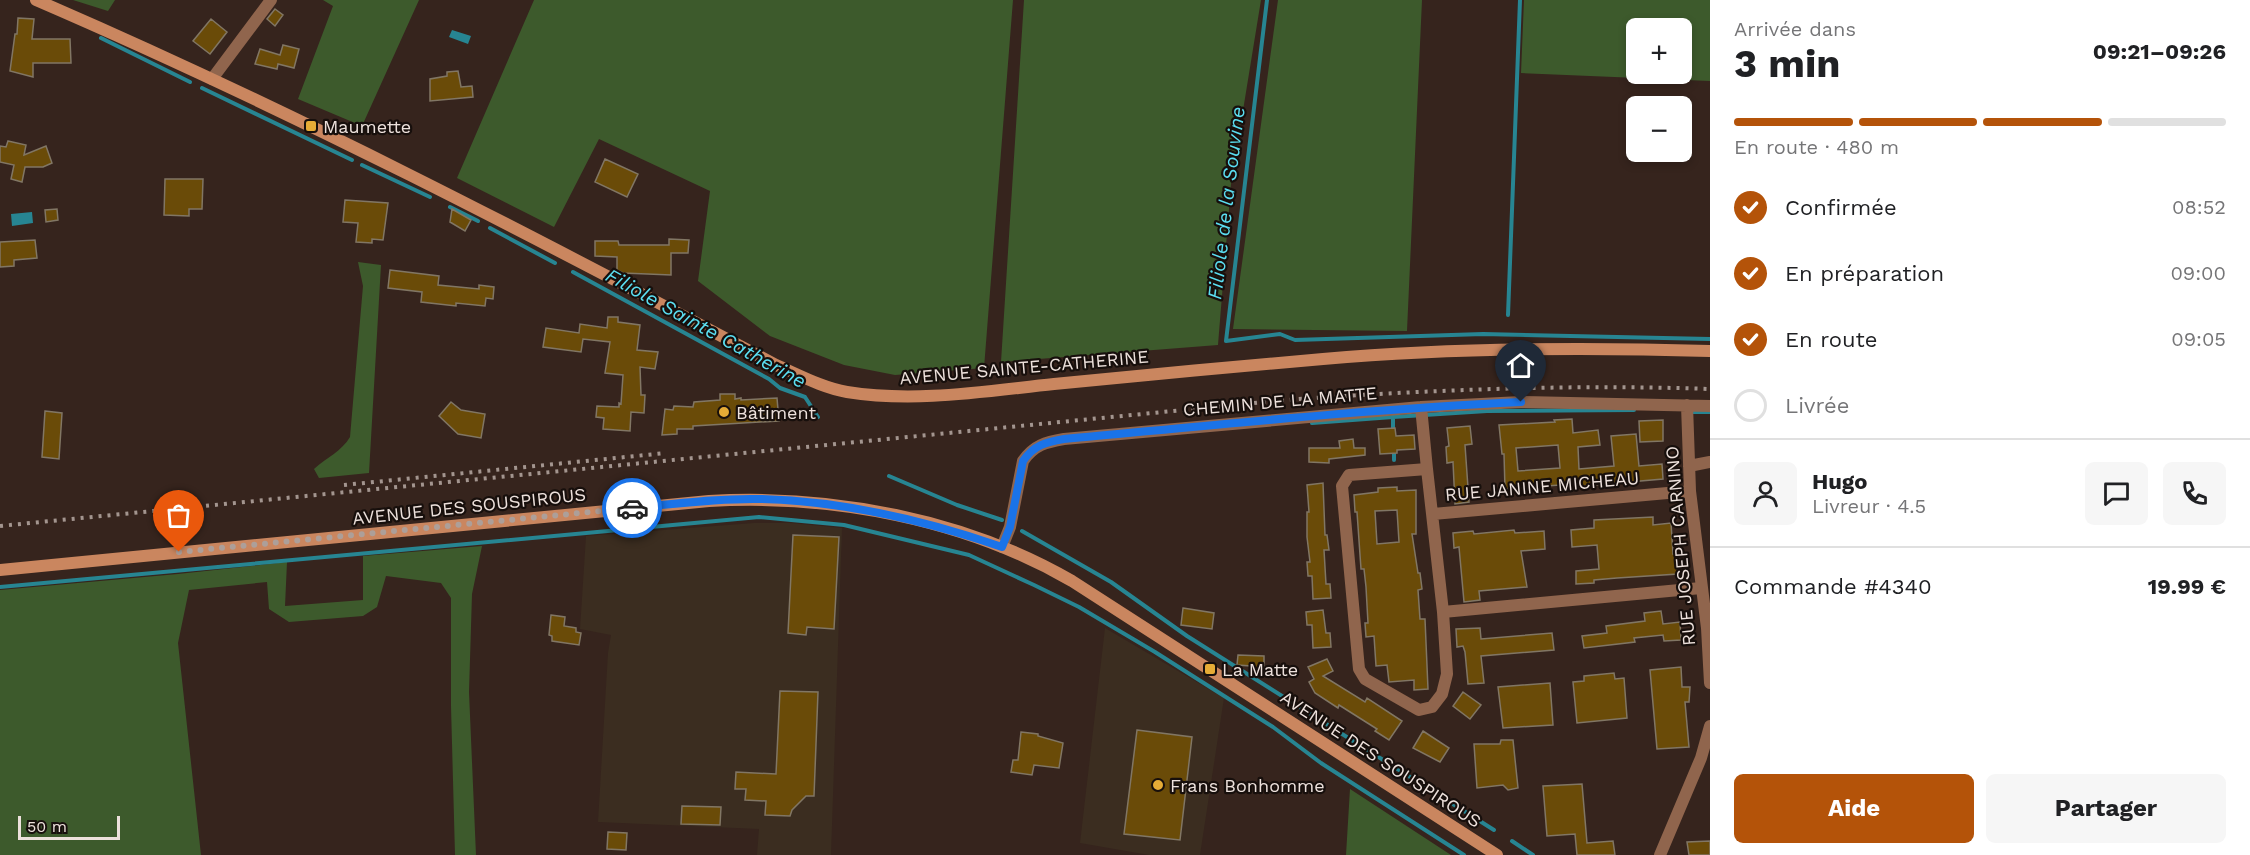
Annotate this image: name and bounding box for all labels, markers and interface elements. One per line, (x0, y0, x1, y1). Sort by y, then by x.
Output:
text: Arrivée dans (1734, 17, 1856, 41)
map controls (1626, 18, 1692, 162)
button: + (1626, 18, 1692, 84)
text: 09:21–09:26 (2093, 39, 2226, 64)
text: 3 min (1734, 41, 1841, 86)
button: − (1626, 96, 1692, 162)
water label: Filiole de la Souvine (1202, 105, 1250, 301)
place label: Maumette (323, 116, 411, 137)
marker: Maumette (304, 119, 318, 133)
text: En route · 480 m (1734, 135, 1899, 159)
icon: check (1734, 191, 1767, 224)
text: Confirmée (1785, 195, 1897, 220)
text: 08:52 (2172, 195, 2226, 219)
icon: check (1734, 257, 1767, 290)
text: En préparation (1785, 261, 1944, 286)
text: 09:00 (2170, 261, 2226, 285)
water label: Filiole Sainte Catherine (601, 263, 811, 393)
icon: check (1734, 323, 1767, 356)
text: En route (1785, 327, 1877, 352)
text: 09:05 (2171, 327, 2226, 351)
pin (1495, 340, 1546, 402)
street label: AVENUE SAINTE-CATHERINE (898, 346, 1150, 388)
icon: home (1504, 349, 1537, 382)
street label: CHEMIN DE LA MATTE (1182, 382, 1378, 420)
text: Livrée (1785, 393, 1849, 418)
place label: Bâtiment (736, 402, 816, 423)
marker: Bâtiment (717, 405, 731, 419)
street label: RUE JOSEPH CARNINO (1661, 445, 1699, 647)
button: person (1734, 462, 1797, 525)
button: chat (2085, 462, 2148, 525)
button: phone (2163, 462, 2226, 525)
street label: RUE JANINE MICHEAU (1444, 467, 1640, 505)
text: Hugo (1812, 469, 1867, 494)
courier (602, 478, 662, 538)
street label: AVENUE DES SOUSPIROUS (351, 483, 587, 529)
pin (153, 490, 204, 552)
icon: car (616, 492, 649, 525)
text: Livreur · 4.5 (1812, 494, 1926, 518)
icon: bag (162, 499, 195, 532)
text: Commande #4340 (1734, 574, 1932, 599)
text: 19.99 € (2148, 574, 2226, 599)
place label: La Matte (1222, 659, 1298, 680)
marker: La Matte (1203, 662, 1217, 676)
street label: AVENUE DES SOUSPIROUS (1277, 686, 1485, 832)
button: Aide (1734, 774, 1974, 843)
button: Partager (1986, 774, 2226, 843)
place label: Frans Bonhomme (1170, 775, 1325, 796)
marker: Frans Bonhomme (1151, 778, 1165, 792)
scale bar (18, 813, 120, 840)
text: 50 m (27, 817, 67, 836)

